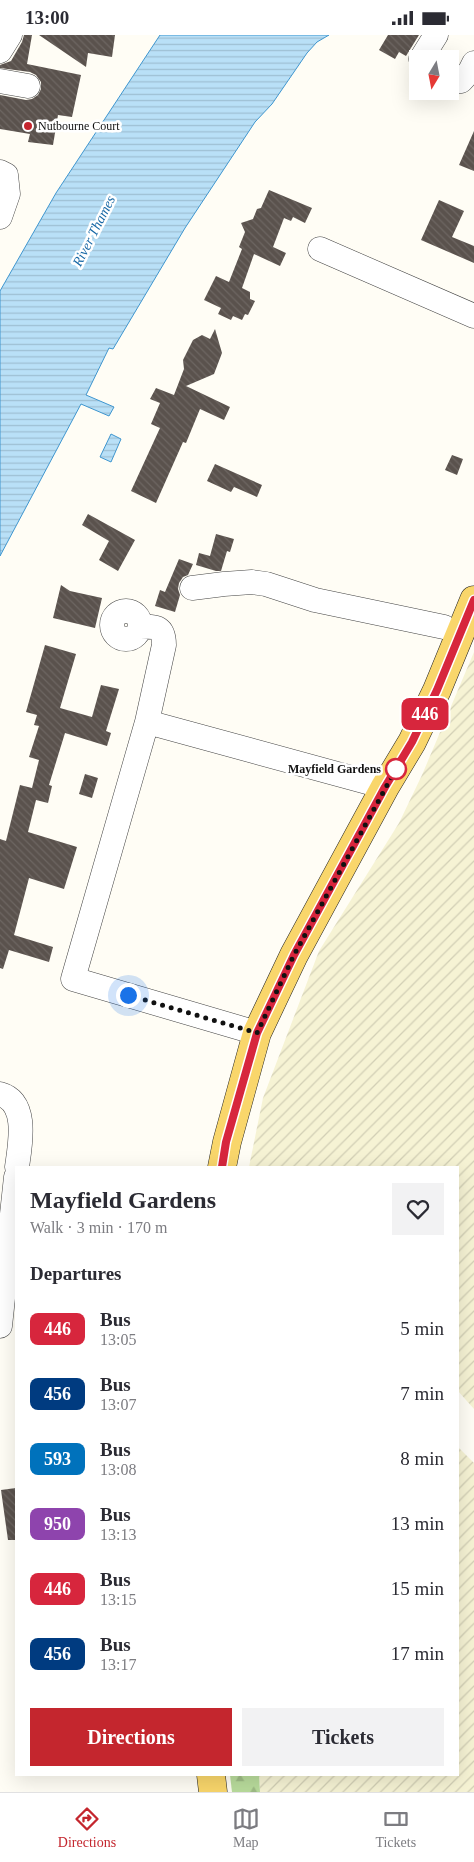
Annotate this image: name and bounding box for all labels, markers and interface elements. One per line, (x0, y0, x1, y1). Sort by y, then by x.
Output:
text: 13:00 (25, 7, 69, 28)
north arrow (409, 50, 459, 100)
map controls (409, 50, 459, 100)
place label: Nutbourne Court (38, 119, 120, 133)
marker: Nutbourne Court (22, 120, 34, 132)
water label: River Thames (69, 193, 118, 270)
line badge: 446 (396, 698, 454, 730)
text: 446 (412, 704, 439, 724)
marker: Mayfield Gardens (385, 758, 407, 780)
place label: Mayfield Gardens (288, 762, 381, 776)
your location (116, 983, 141, 1008)
button: heart (392, 1183, 444, 1235)
text: Mayfield Gardens (30, 1187, 216, 1213)
text: Walk · 3 min · 170 m (30, 1219, 167, 1236)
text: Departures (30, 1263, 121, 1284)
text: Bus (100, 1309, 131, 1330)
text: 5 min (400, 1318, 444, 1339)
text: 446 (44, 1319, 71, 1339)
text: 13:05 (100, 1331, 136, 1348)
text: Bus (100, 1374, 131, 1395)
text: 7 min (400, 1383, 444, 1404)
text: 456 (44, 1384, 71, 1404)
text: 13:07 (100, 1396, 136, 1413)
text: Bus (100, 1439, 131, 1460)
text: 8 min (400, 1448, 444, 1469)
text: 593 (44, 1449, 71, 1469)
text: 13:08 (100, 1461, 136, 1478)
text: Bus (100, 1504, 131, 1525)
text: 13 min (391, 1513, 444, 1534)
text: 950 (44, 1514, 71, 1534)
text: 13:13 (100, 1526, 136, 1543)
text: Bus (100, 1569, 131, 1590)
text: 15 min (391, 1578, 444, 1599)
text: 446 (44, 1579, 71, 1599)
text: 13:15 (100, 1591, 136, 1608)
text: Bus (100, 1634, 131, 1655)
text: 17 min (391, 1643, 444, 1664)
text: 456 (44, 1644, 71, 1664)
text: 13:17 (100, 1656, 136, 1673)
button: Directions (30, 1708, 232, 1766)
button: Tickets (242, 1708, 444, 1766)
tab: Directions (58, 1805, 116, 1851)
tab: Map (232, 1805, 260, 1851)
tab: Tickets (375, 1805, 416, 1851)

